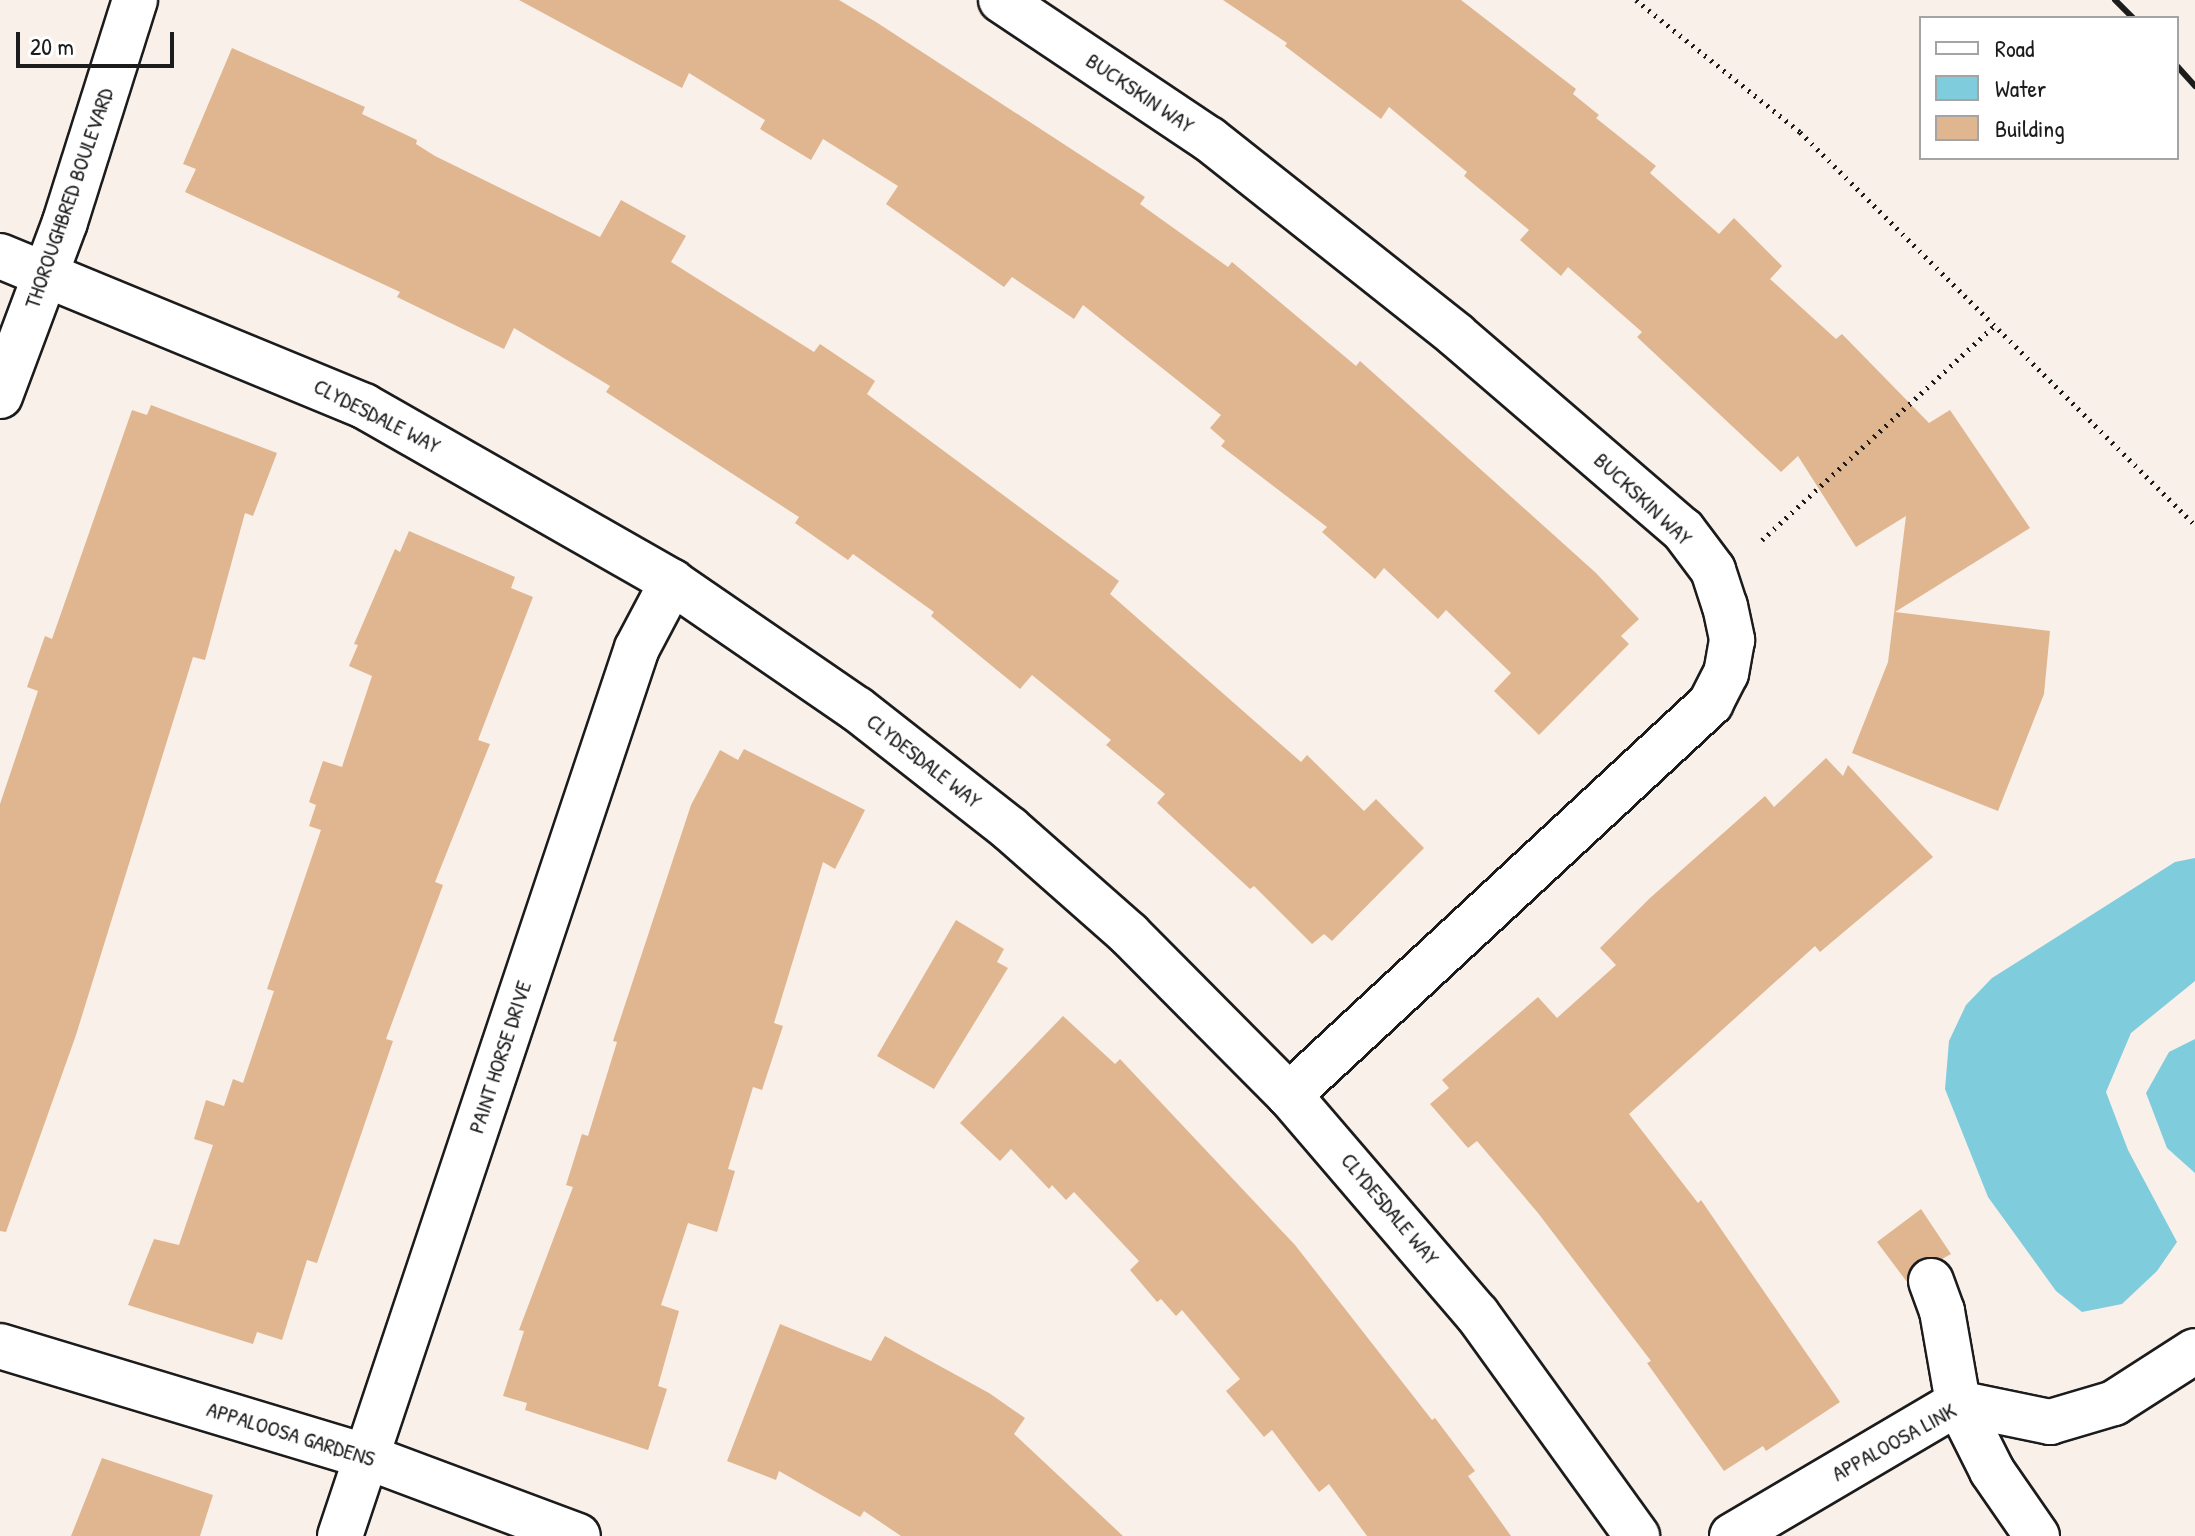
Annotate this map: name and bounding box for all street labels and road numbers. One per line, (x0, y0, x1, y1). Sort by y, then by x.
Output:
street label: BUCKSKIN WAY (1081, 47, 1199, 139)
street label: THOROUGHBRED BOULEVARD (19, 84, 119, 312)
street label: CLYDESDALE WAY (309, 373, 445, 459)
street label: BUCKSKIN WAY (1589, 447, 1697, 551)
street label: CLYDESDALE WAY (861, 708, 987, 814)
street label: PAINT HORSE DRIVE (463, 977, 537, 1137)
street label: CLYDESDALE WAY (1335, 1148, 1445, 1270)
street label: APPALOOSA GARDENS (204, 1396, 378, 1472)
street label: APPALOOSA LINK (1827, 1397, 1961, 1487)

